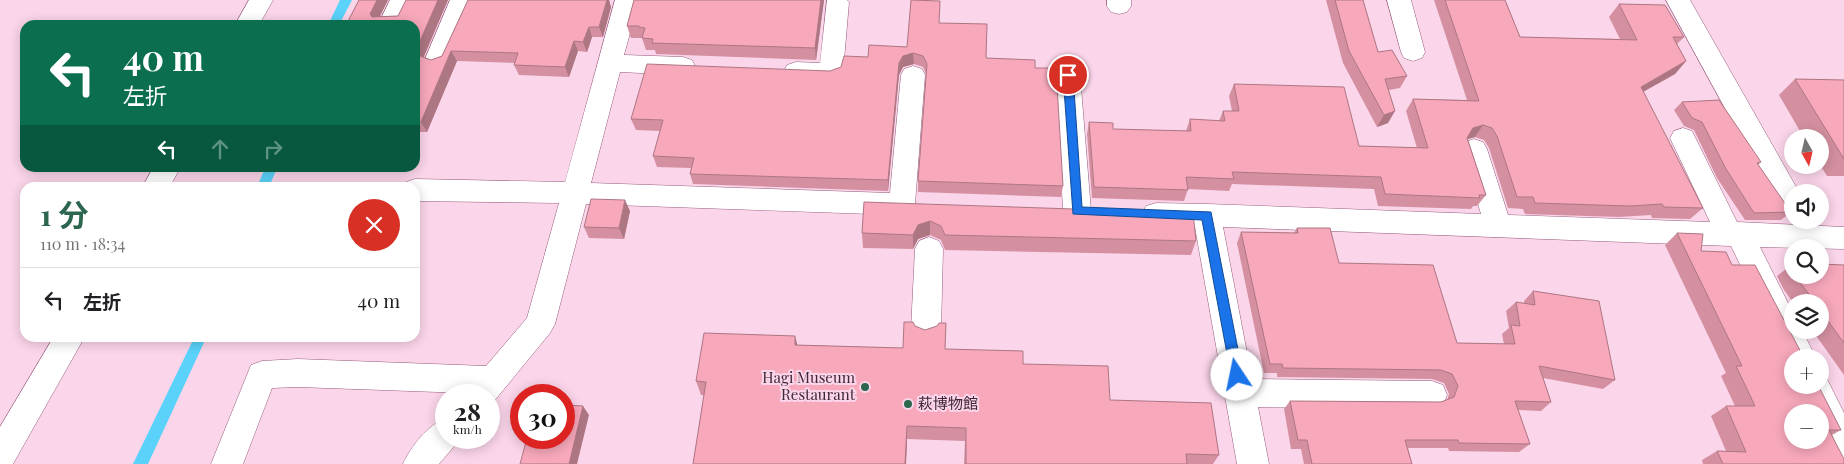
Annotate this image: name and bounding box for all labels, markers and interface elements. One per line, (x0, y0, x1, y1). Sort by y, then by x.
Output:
text: 40 m (123, 33, 204, 80)
icon: left (40, 40, 105, 105)
pin (1047, 54, 1089, 96)
icon: arrive (1054, 61, 1082, 89)
text: 左折 (123, 80, 167, 110)
north arrow (1784, 129, 1829, 174)
map controls (1784, 129, 1829, 449)
icon: left (153, 135, 181, 163)
icon: ahead (206, 135, 234, 163)
icon: right (259, 135, 287, 163)
button: sound (1784, 184, 1829, 229)
text: 1 分 (40, 194, 88, 234)
button: close (348, 199, 400, 251)
text: 110 m · 18:34 (40, 233, 125, 254)
button: search (1784, 239, 1829, 284)
icon: left (40, 286, 68, 314)
text: 40 m (358, 287, 400, 313)
text: 左折 (83, 288, 121, 314)
button: layers (1784, 294, 1829, 339)
position arrow (1210, 348, 1262, 400)
button: + (1784, 349, 1829, 394)
place label: Hagi Museum Restaurant (762, 367, 856, 404)
marker: Hagi Museum Restaurant (859, 381, 871, 393)
speed limit sign: 30 (510, 384, 575, 449)
place label: 萩博物館 (918, 393, 978, 413)
text: 28 (454, 394, 481, 427)
marker: 萩博物館 (902, 398, 914, 410)
button: − (1784, 404, 1829, 449)
text: km/h (453, 421, 482, 437)

